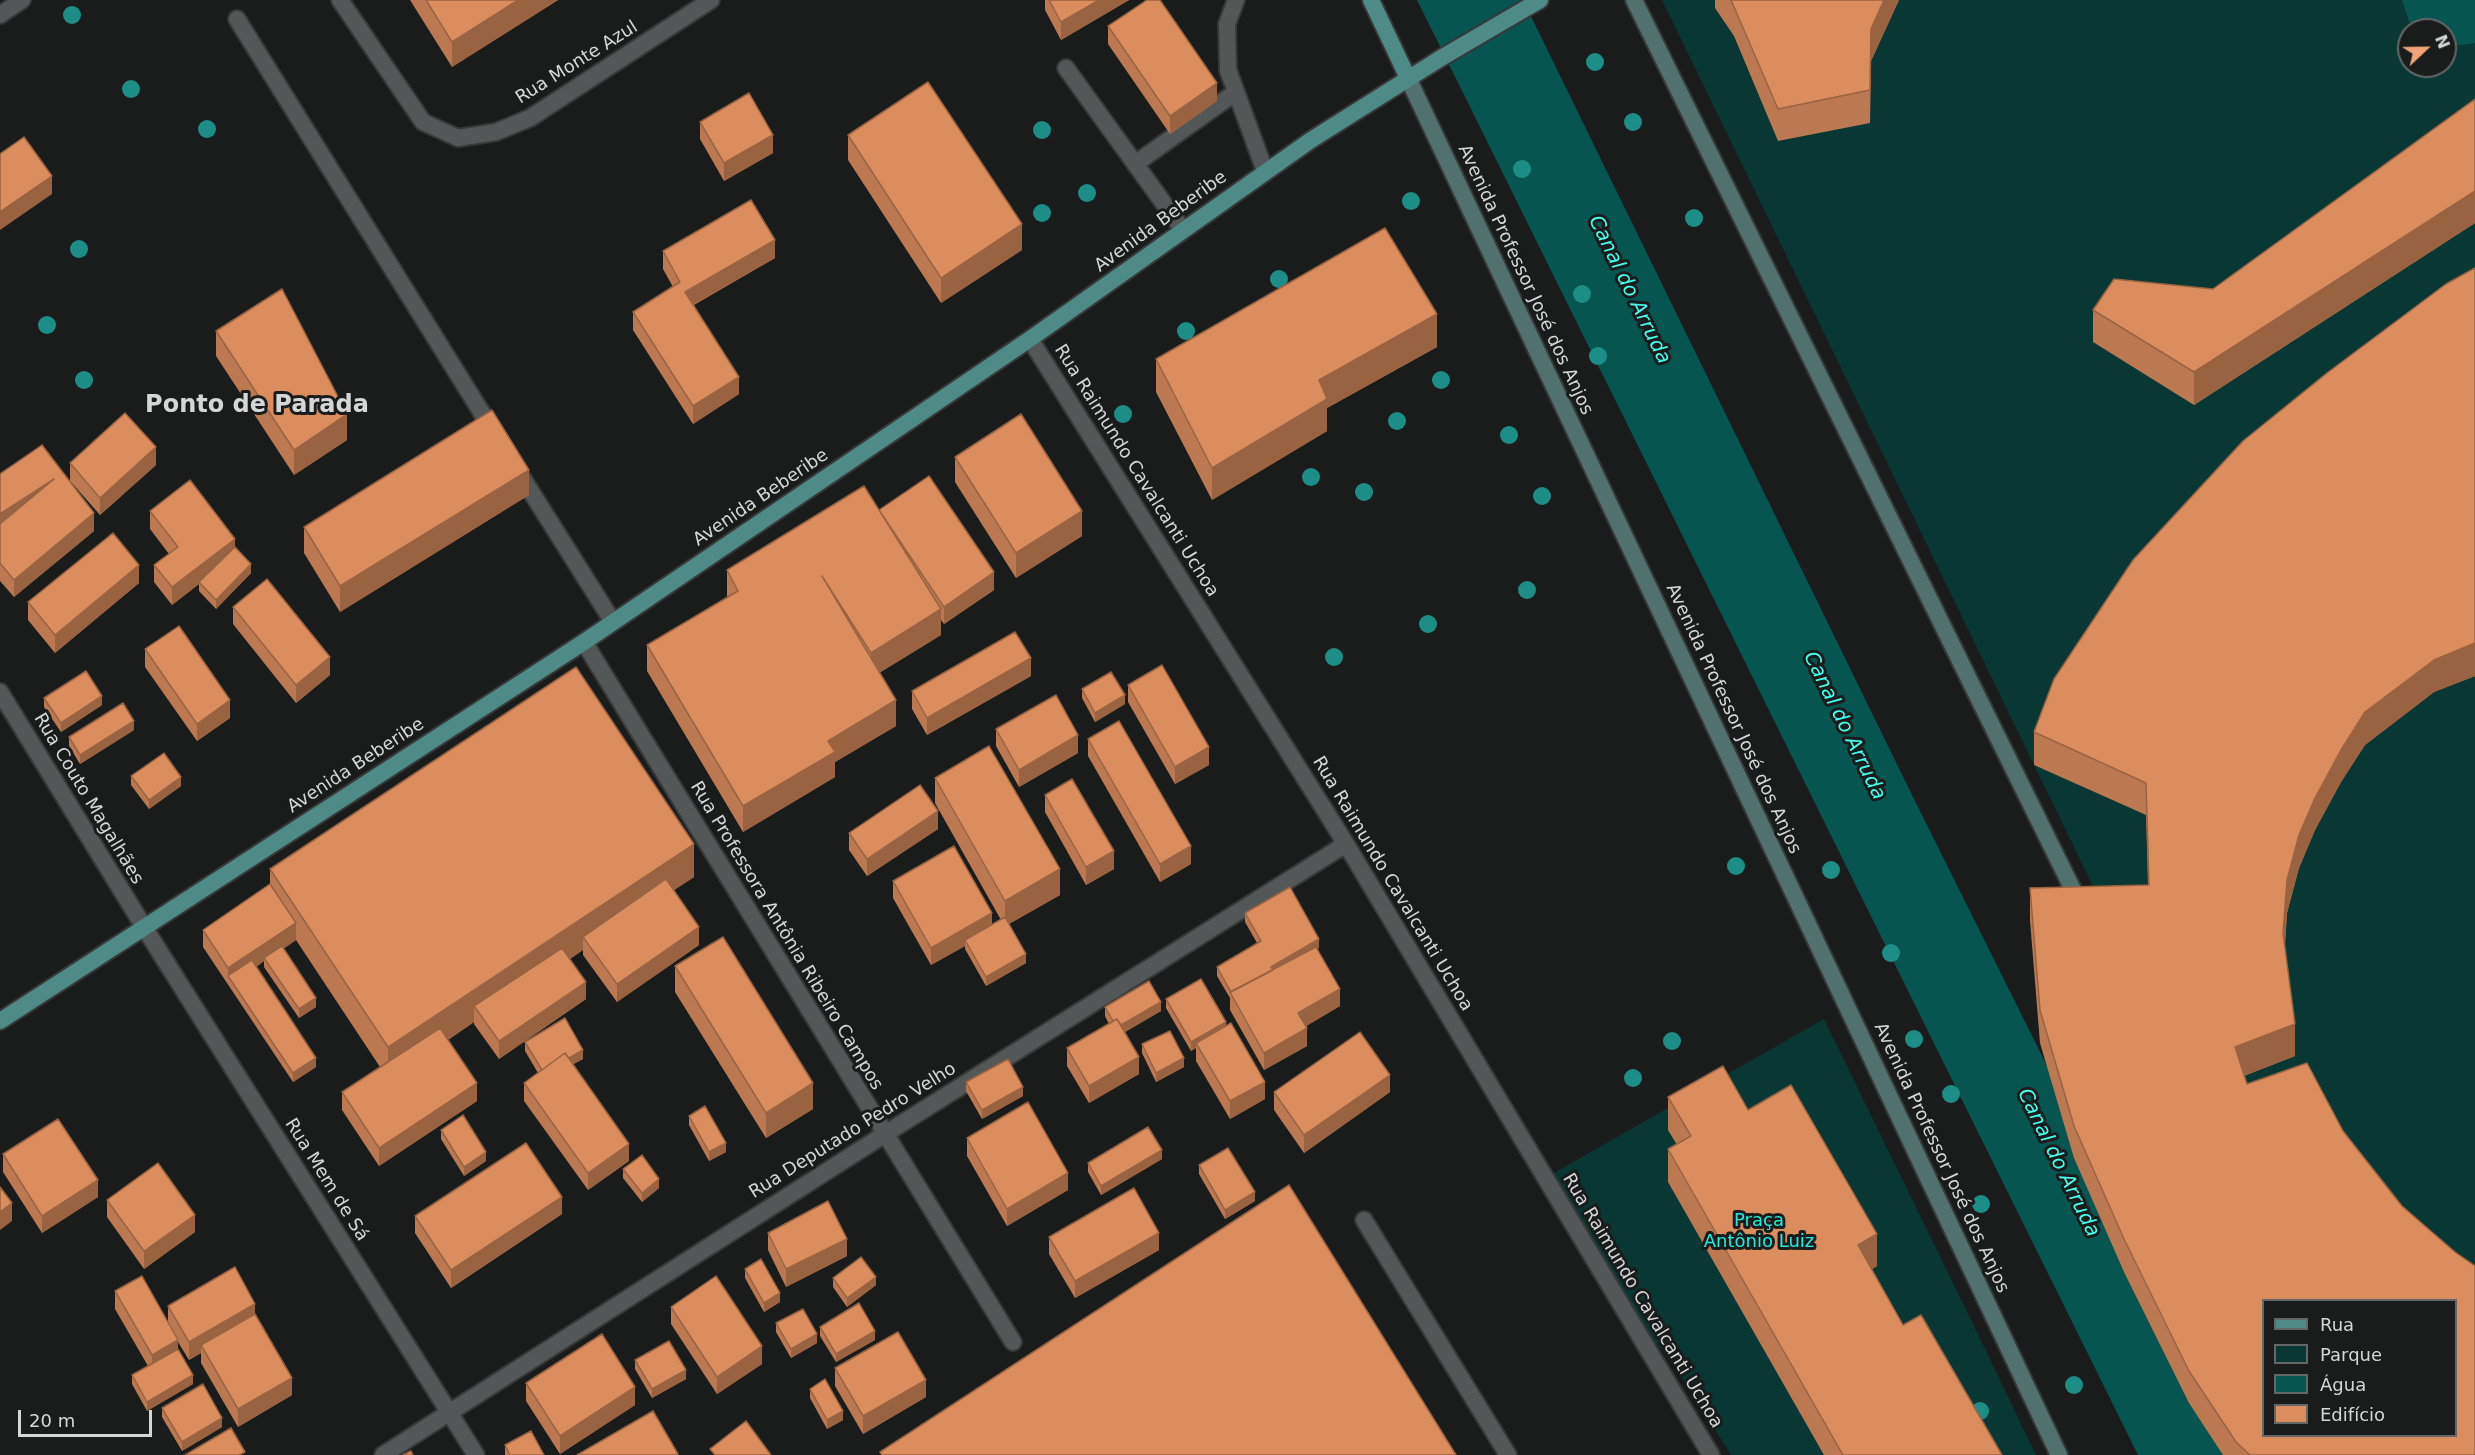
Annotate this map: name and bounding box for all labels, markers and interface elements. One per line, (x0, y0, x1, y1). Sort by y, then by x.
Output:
street label: Rua Monte Azul (512, 17, 642, 109)
north arrow (2397, 18, 2457, 78)
text: N (2431, 32, 2454, 52)
street label: Avenida Professor José dos Anjos (1453, 141, 1597, 419)
street label: Avenida Beberibe (1091, 167, 1231, 277)
water label: Canal do Arruda (1583, 212, 1675, 368)
street label: Rua Raimundo Cavalcanti Uchoa (1049, 341, 1223, 601)
district label: Ponto de Parada (145, 392, 369, 420)
street label: Avenida Beberibe (689, 445, 833, 551)
street label: Avenida Professor José dos Anjos (1661, 580, 1805, 858)
water label: Canal do Arruda (1798, 648, 1890, 804)
street label: Rua Couto Magalhães (28, 710, 148, 888)
street label: Avenida Beberibe (284, 714, 428, 818)
street label: Rua Raimundo Cavalcanti Uchoa (1307, 753, 1477, 1015)
street label: Rua Professora Antônia Ribeiro Campos (685, 778, 887, 1094)
street label: Avenida Professor José dos Anjos (1869, 1019, 2013, 1297)
street label: Rua Deputado Pedro Velho (746, 1058, 960, 1204)
water label: Canal do Arruda (2012, 1085, 2104, 1241)
street label: Rua Mem de Sá (280, 1115, 372, 1245)
street label: Rua Raimundo Cavalcanti Uchoa (1557, 1170, 1727, 1432)
park label: Praça Antônio Luiz (1704, 1210, 1814, 1252)
legend (2262, 1299, 2457, 1437)
text: Rua (2320, 1314, 2354, 1335)
text: Parque (2320, 1344, 2382, 1365)
text: Água (2320, 1374, 2366, 1395)
scale bar (21, 1398, 154, 1436)
text: Edifício (2320, 1404, 2385, 1425)
text: 20 m (29, 1410, 75, 1431)

